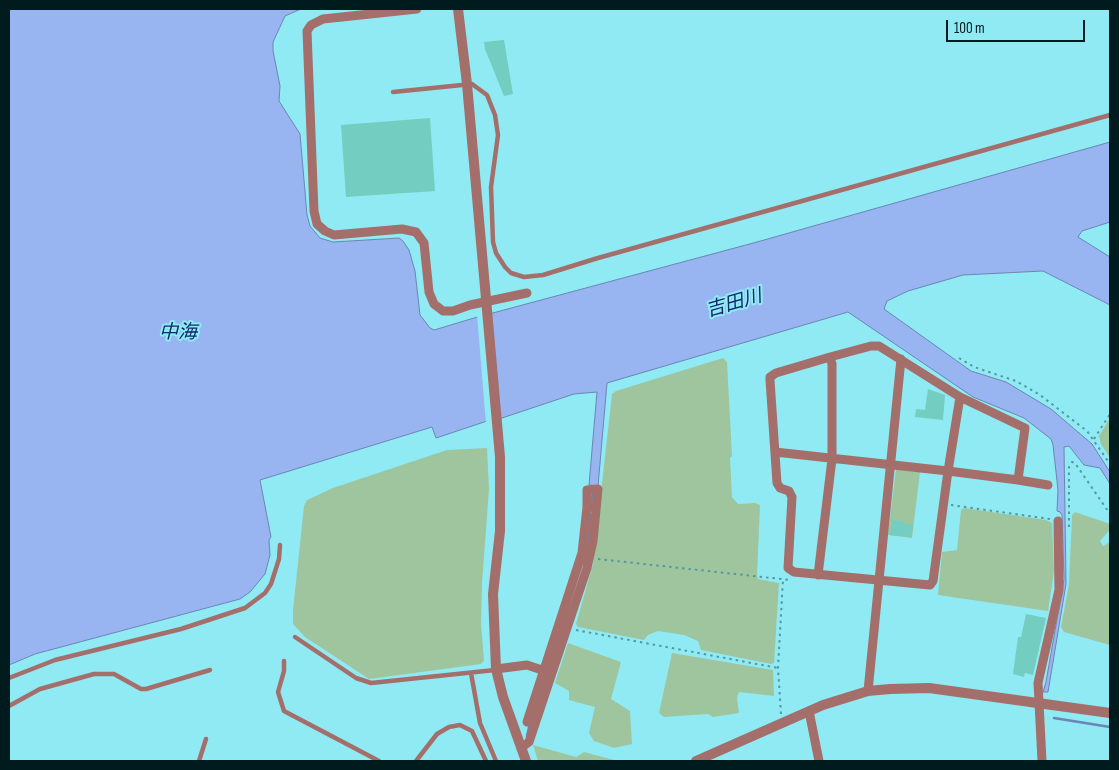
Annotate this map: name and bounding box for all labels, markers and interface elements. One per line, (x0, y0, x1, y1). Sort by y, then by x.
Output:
scale bar (949, 10, 1088, 42)
text: 100 m (954, 19, 985, 38)
water label: 吉田川 (703, 285, 765, 323)
water label: 中海 (159, 322, 197, 344)

